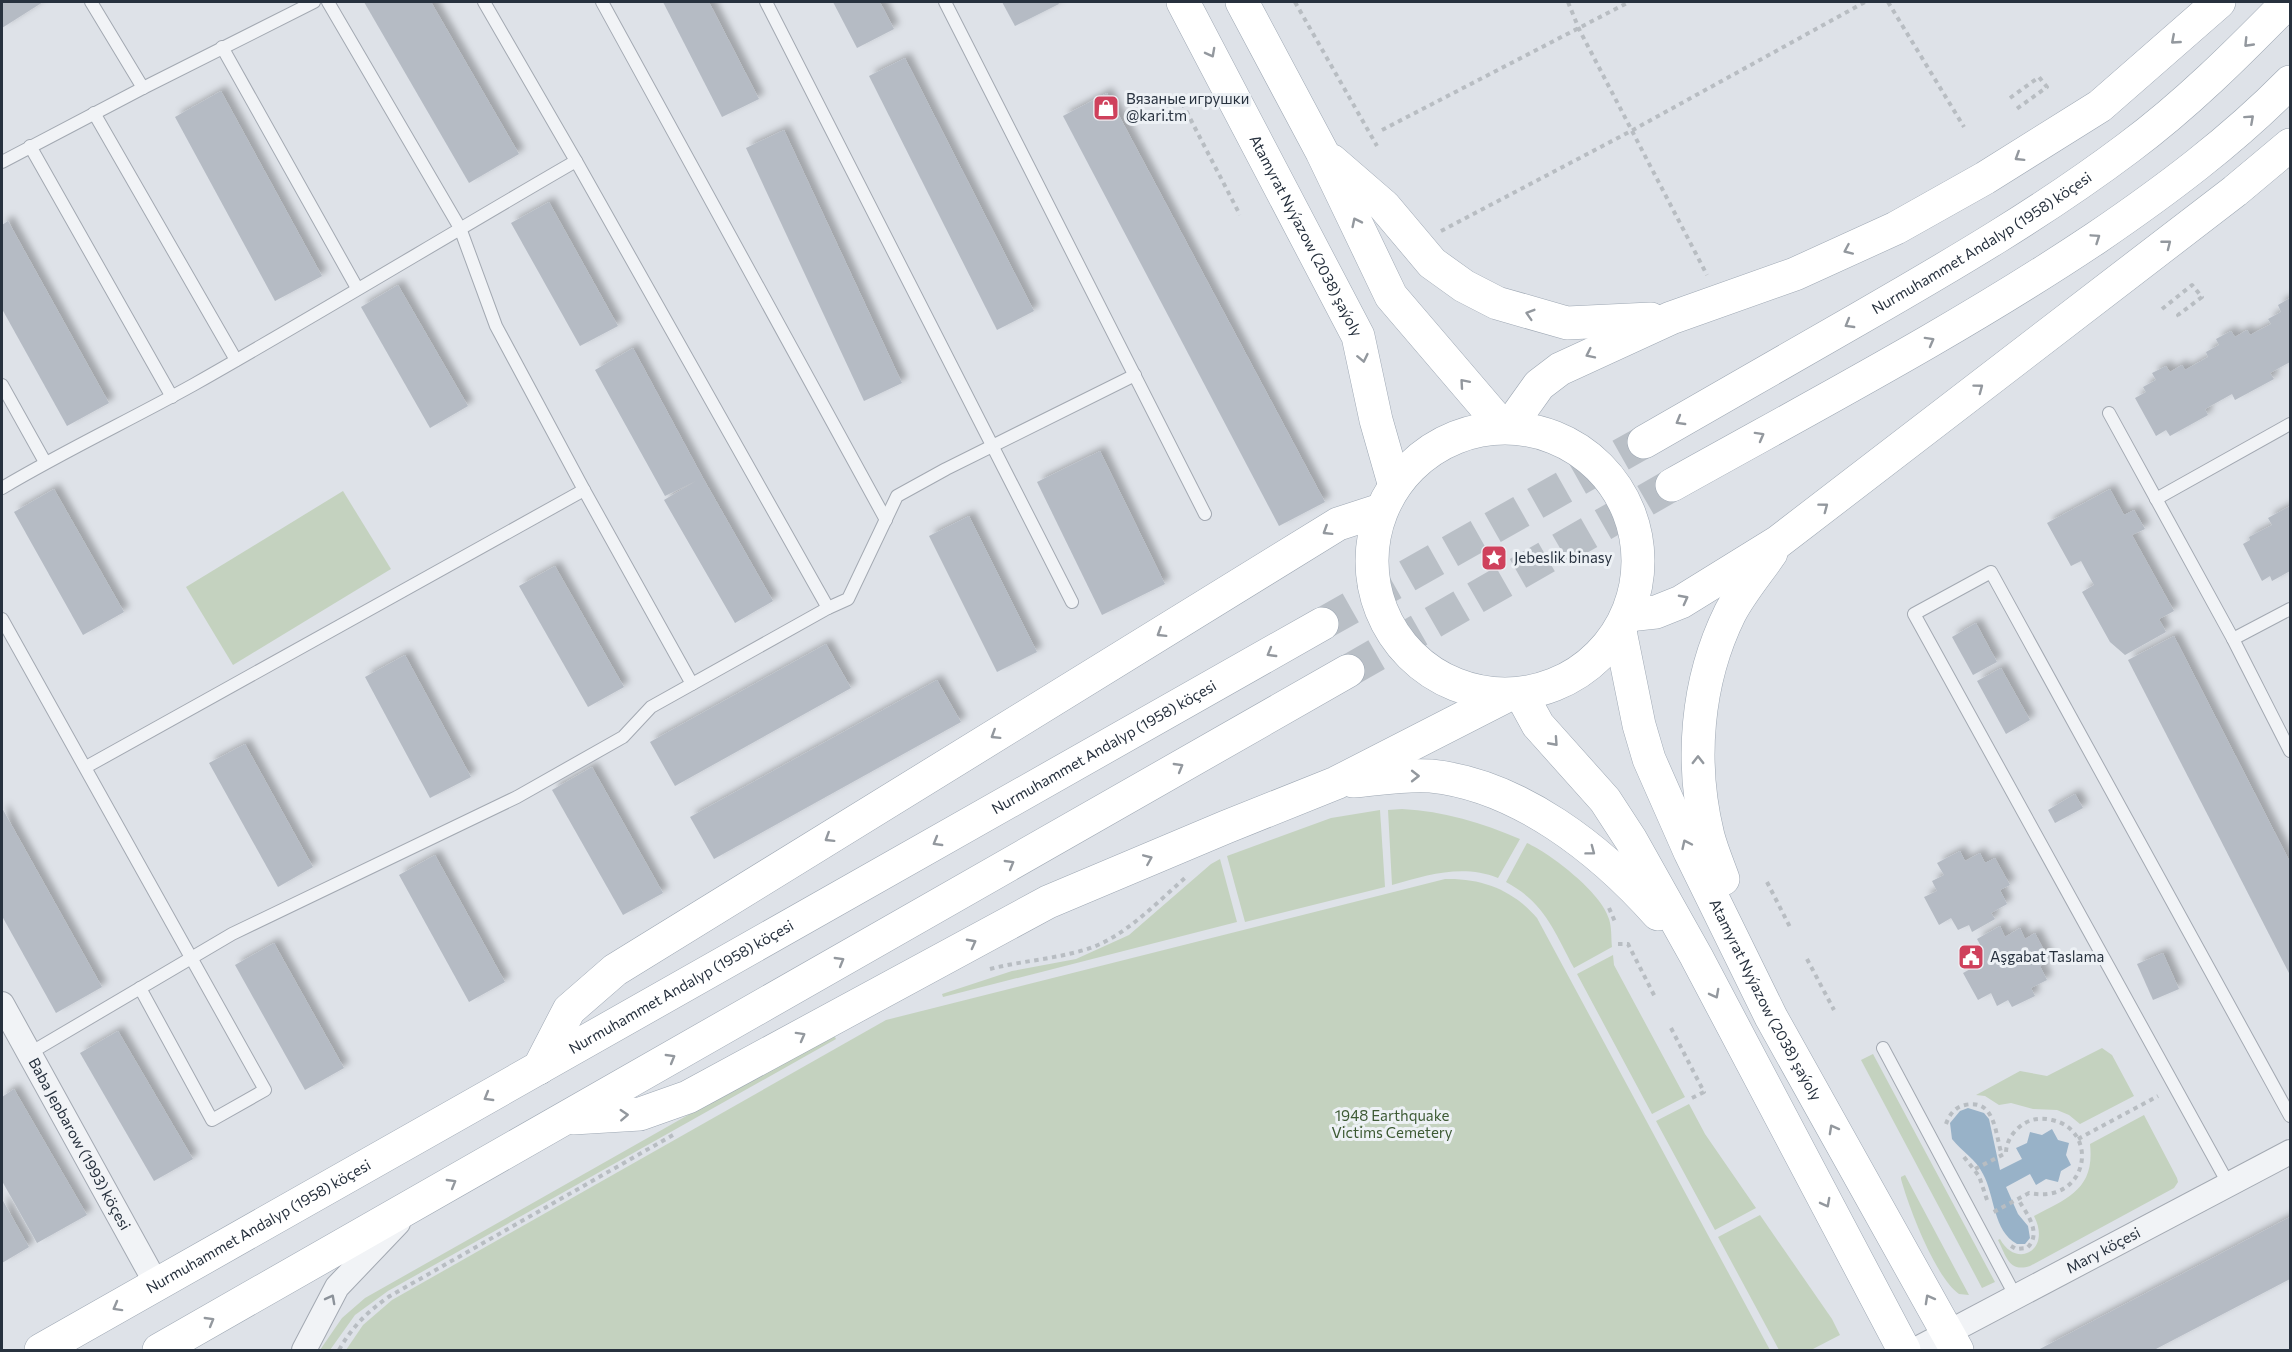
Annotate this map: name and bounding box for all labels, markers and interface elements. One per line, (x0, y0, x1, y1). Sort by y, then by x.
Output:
one-way arrow (2171, 33, 2182, 44)
one-way arrow (2244, 36, 2255, 47)
one-way arrow (1203, 47, 1215, 58)
place label: Вязаные игрушки @kari.tm (1126, 89, 1249, 124)
shop icon: Вязаные игрушки @kari.tm (1091, 93, 1121, 123)
one-way arrow (2243, 116, 2254, 127)
street label: Atamyrat Nyýazow (2038) şaýoly (1246, 132, 1367, 339)
one-way arrow (2015, 149, 2025, 161)
street label: Nurmuhammet Andalyp (1958) köçesi (1868, 167, 2095, 317)
one-way arrow (1351, 218, 1363, 229)
one-way arrow (2089, 234, 2100, 245)
one-way arrow (2160, 240, 2171, 251)
one-way arrow (1844, 242, 1855, 254)
one-way arrow (1525, 309, 1536, 321)
one-way arrow (1845, 317, 1855, 328)
one-way arrow (1924, 337, 1934, 348)
one-way arrow (1585, 347, 1596, 358)
one-way arrow (1356, 353, 1369, 363)
one-way arrow (1460, 379, 1471, 390)
one-way arrow (1973, 385, 1984, 396)
one-way arrow (1676, 414, 1686, 425)
one-way arrow (1754, 432, 1764, 443)
one-way arrow (1818, 503, 1829, 514)
one-way arrow (1323, 523, 1333, 535)
place icon: Jebeslik binasy (1479, 543, 1509, 573)
place label: Jebeslik binasy (1514, 548, 1612, 566)
one-way arrow (1677, 595, 1688, 607)
one-way arrow (1157, 626, 1168, 637)
one-way arrow (1267, 645, 1277, 657)
street label: Nurmuhammet Andalyp (1958) köçesi (988, 676, 1219, 817)
one-way arrow (991, 728, 1001, 740)
one-way arrow (1547, 736, 1558, 746)
one-way arrow (1692, 756, 1704, 765)
one-way arrow (1173, 763, 1183, 775)
one-way arrow (1410, 770, 1419, 782)
one-way arrow (825, 830, 835, 842)
one-way arrow (933, 835, 943, 846)
one-way arrow (1681, 840, 1693, 851)
one-way arrow (1584, 844, 1595, 855)
one-way arrow (1141, 854, 1152, 866)
one-way arrow (1004, 860, 1014, 871)
street label: Atamyrat Nyýazow (2038) şaýoly (1706, 896, 1826, 1104)
street label: Nurmuhammet Andalyp (1958) köçesi (565, 915, 796, 1057)
one-way arrow (966, 939, 976, 950)
public building icon: Aşgabat Taslama (1956, 942, 1986, 972)
place label: Aşgabat Taslama (1990, 947, 2104, 965)
one-way arrow (834, 957, 845, 968)
one-way arrow (1708, 987, 1719, 998)
one-way arrow (794, 1032, 805, 1043)
street label: Baba Jepbarow (1993) köçesi (25, 1054, 135, 1233)
one-way arrow (665, 1054, 675, 1065)
one-way arrow (484, 1090, 494, 1101)
park label: 1948 Earthquake Victims Cemetery (1331, 1106, 1453, 1141)
one-way arrow (620, 1109, 629, 1122)
one-way arrow (1829, 1125, 1841, 1135)
street label: Nurmuhammet Andalyp (1958) köçesi (143, 1155, 374, 1297)
one-way arrow (446, 1179, 457, 1190)
one-way arrow (1819, 1197, 1830, 1207)
street label: Mary köçesi (2063, 1223, 2143, 1277)
one-way arrow (324, 1294, 335, 1305)
one-way arrow (1925, 1295, 1936, 1306)
one-way arrow (113, 1300, 124, 1311)
one-way arrow (204, 1317, 214, 1329)

